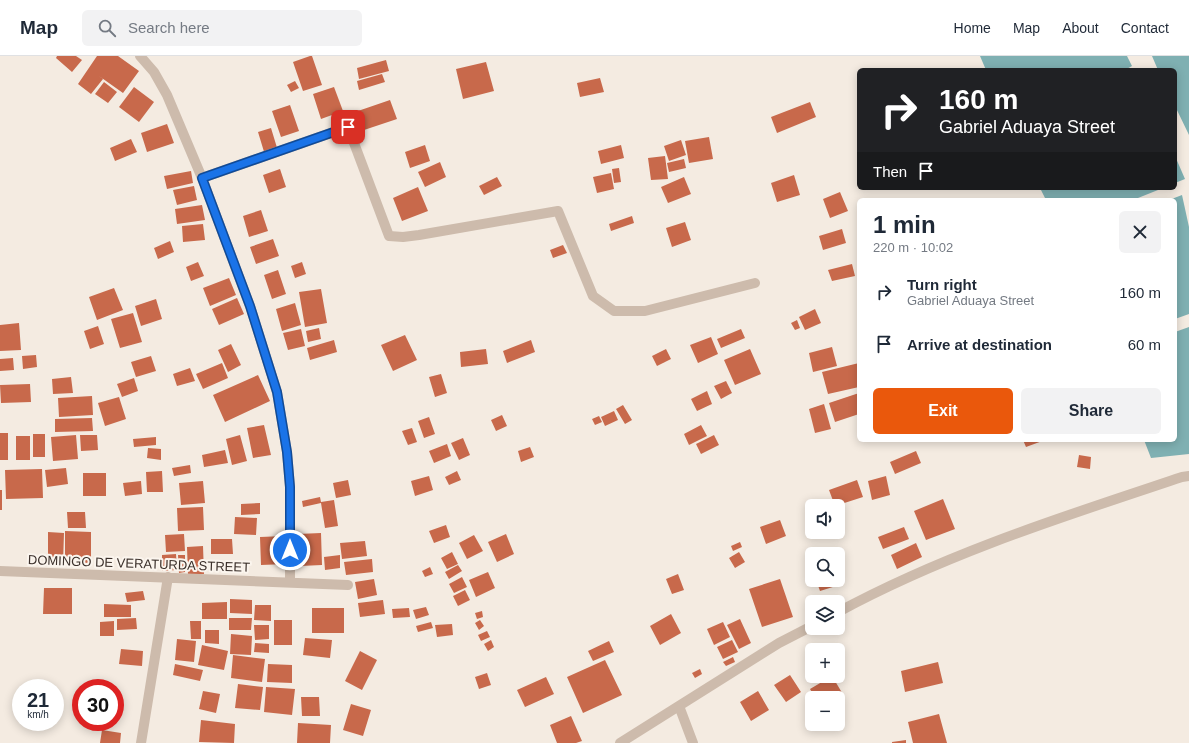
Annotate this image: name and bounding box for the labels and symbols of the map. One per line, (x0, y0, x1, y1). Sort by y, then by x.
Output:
pin (331, 110, 365, 144)
position arrow (269, 529, 311, 571)
street label: DOMINGO DE VERATURDA STREET (28, 552, 250, 575)
speed limit sign: 30 (72, 679, 124, 731)

